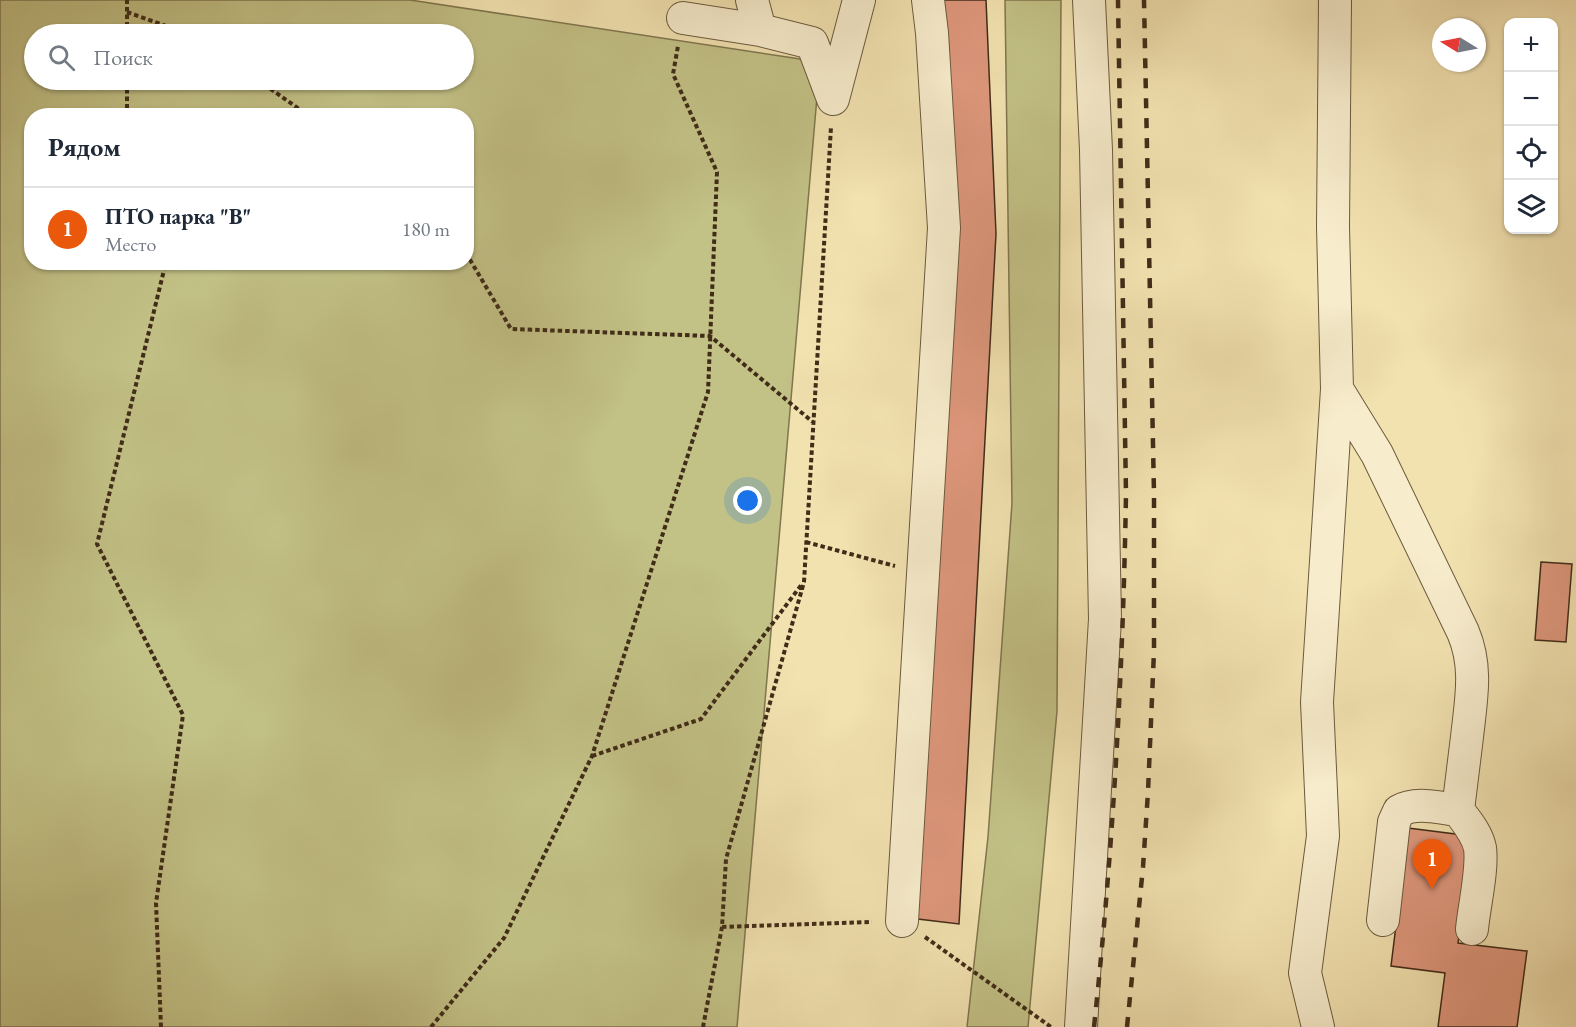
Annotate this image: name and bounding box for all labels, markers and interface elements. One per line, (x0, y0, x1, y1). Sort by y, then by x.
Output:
north arrow (1432, 18, 1486, 72)
map controls (1504, 18, 1558, 234)
button: + (1504, 18, 1558, 72)
search box (24, 24, 474, 90)
icon: search (45, 41, 78, 74)
text: Поиск (93, 43, 153, 72)
button: − (1504, 72, 1558, 126)
button: locate (1504, 126, 1558, 180)
text: Рядом (48, 130, 121, 164)
button: layers (1504, 180, 1558, 234)
text: ПТО парка "В" (105, 202, 251, 231)
text: 1 (62, 216, 73, 242)
text: 180 m (402, 216, 450, 242)
text: Место (105, 231, 156, 257)
your location (733, 486, 762, 515)
pin: 1 (1412, 840, 1452, 889)

